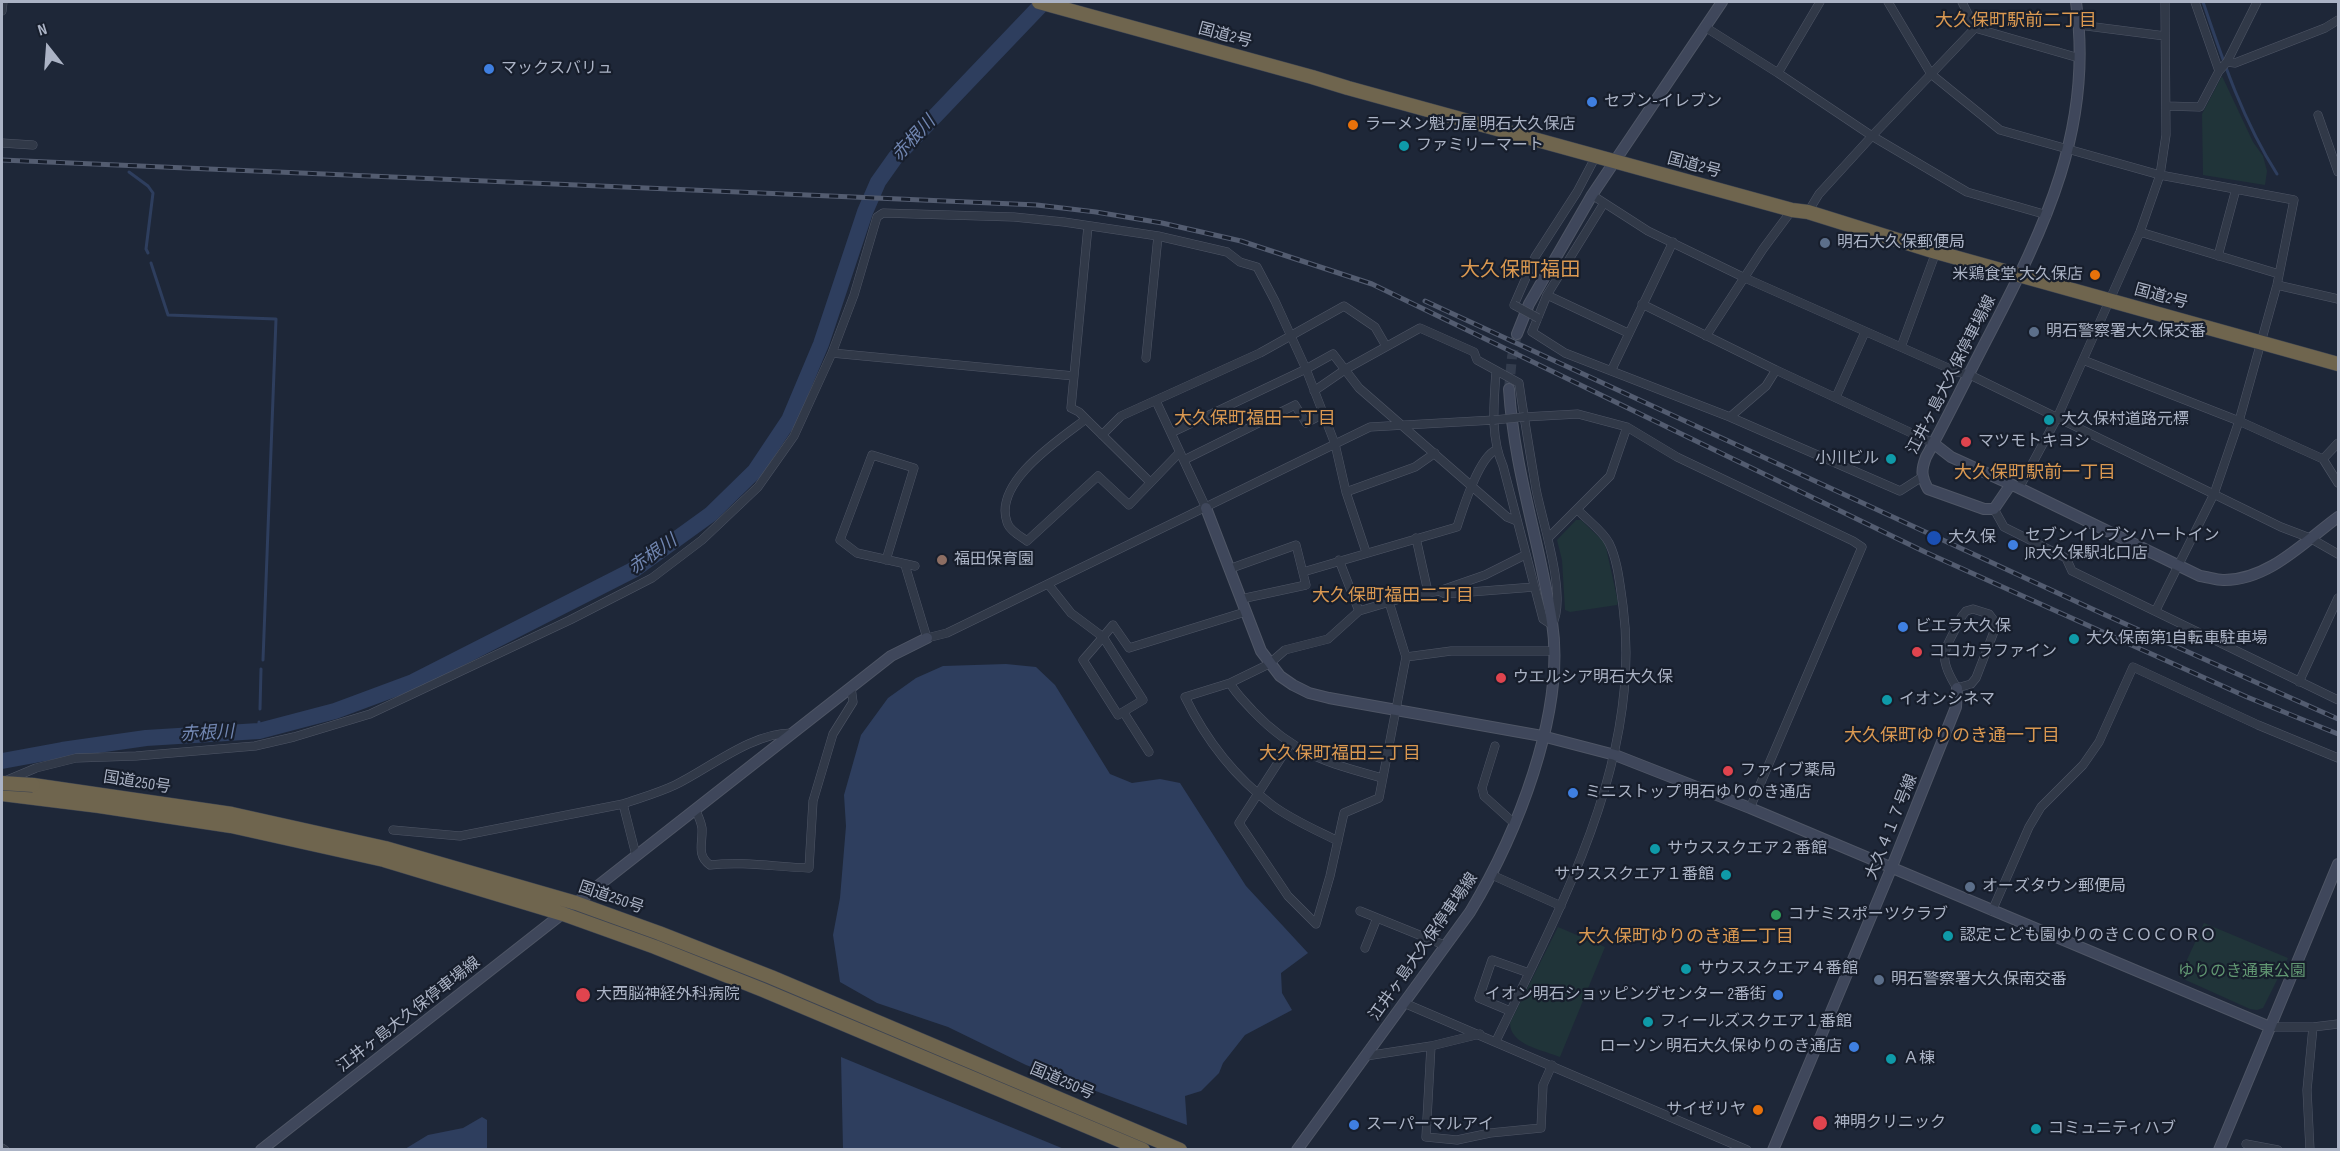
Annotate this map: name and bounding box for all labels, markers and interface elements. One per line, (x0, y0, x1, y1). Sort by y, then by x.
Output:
district label: 大久保町駅前二丁目 (1935, 10, 2097, 32)
north arrow (18, 18, 78, 78)
text: N (36, 20, 49, 41)
street label: 国道2号 (1196, 20, 1254, 52)
place label: マックスバリュ (501, 59, 613, 79)
marker: マックスバリュ (482, 62, 496, 76)
place label: セブン-イレブン (1604, 92, 1722, 112)
marker: セブン-イレブン (1585, 95, 1599, 109)
water label: 赤根川 (888, 112, 940, 166)
place label: ラーメン魁力屋 明石大久保店 (1365, 115, 1576, 135)
marker: ラーメン魁力屋 明石大久保店 (1346, 118, 1360, 132)
place label: ファミリーマート (1416, 136, 1544, 156)
marker: ファミリーマート (1397, 139, 1411, 153)
street label: 国道2号 (1665, 150, 1723, 182)
place label: 明石大久保郵便局 (1837, 233, 1965, 253)
marker: 明石大久保郵便局 (1818, 236, 1832, 250)
district label: 大久保町福田 (1460, 259, 1580, 283)
place label: 米鶏食堂 大久保店 (1952, 265, 2083, 285)
marker: 米鶏食堂 大久保店 (2088, 268, 2102, 282)
street label: 国道2号 (2132, 281, 2190, 313)
street label: 江井ヶ島大久保停車場線 (1903, 292, 2001, 458)
place label: 明石警察署大久保交番 (2046, 322, 2206, 342)
marker: 明石警察署大久保交番 (2027, 325, 2041, 339)
district label: 大久保町福田一丁目 (1174, 408, 1336, 430)
place label: 大久保村道路元標 (2061, 410, 2189, 430)
marker: 大久保村道路元標 (2042, 413, 2056, 427)
place label: マツモトキヨシ (1978, 432, 2090, 452)
marker: マツモトキヨシ (1959, 435, 1973, 449)
place label: 小川ビル (1815, 449, 1879, 469)
marker: 小川ビル (1884, 452, 1898, 466)
district label: 大久保町駅前一丁目 (1954, 462, 2116, 484)
place label: セブンイレブン ハートイン JR大久保駅北口店 (2025, 526, 2220, 564)
place label: 大久保 (1948, 528, 1996, 548)
marker: 大久保 (1925, 529, 1943, 547)
water label: 赤根川 (625, 531, 681, 579)
marker: セブンイレブン ハートイン JR大久保駅北口店 (2006, 538, 2020, 552)
place label: 福田保育園 (954, 550, 1034, 570)
marker: 福田保育園 (935, 553, 949, 567)
district label: 大久保町福田二丁目 (1312, 585, 1474, 607)
place label: ビエラ大久保 (1915, 617, 2011, 637)
marker: ビエラ大久保 (1896, 620, 1910, 634)
place label: 大久保南第1自転車駐車場 (2086, 629, 2268, 649)
marker: 大久保南第1自転車駐車場 (2067, 632, 2081, 646)
place label: ココカラファイン (1929, 642, 2057, 662)
marker: ココカラファイン (1910, 645, 1924, 659)
place label: ウエルシア明石大久保 (1513, 668, 1673, 688)
marker: ウエルシア明石大久保 (1494, 671, 1508, 685)
place label: イオンシネマ (1899, 690, 1995, 710)
marker: イオンシネマ (1880, 693, 1894, 707)
water label: 赤根川 (179, 722, 235, 746)
district label: 大久保町ゆりのき通一丁目 (1844, 725, 2060, 747)
district label: 大久保町福田三丁目 (1259, 743, 1421, 765)
place label: ファイブ薬局 (1740, 761, 1836, 781)
marker: ファイブ薬局 (1721, 764, 1735, 778)
street label: 国道250号 (102, 768, 172, 798)
street label: 大久４１７号線 (1862, 771, 1922, 883)
place label: ミニストップ 明石ゆりのき通店 (1585, 783, 1812, 803)
marker: ミニストップ 明石ゆりのき通店 (1566, 786, 1580, 800)
place label: サウススクエア２番館 (1667, 839, 1827, 859)
marker: サウススクエア２番館 (1648, 842, 1662, 856)
place label: サウススクエア１番館 (1554, 865, 1714, 885)
marker: サウススクエア１番館 (1719, 868, 1733, 882)
street label: 江井ヶ島大久保停車場線 (1366, 869, 1482, 1025)
place label: オーズタウン郵便局 (1982, 877, 2126, 897)
street label: 国道250号 (576, 878, 646, 918)
marker: オーズタウン郵便局 (1963, 880, 1977, 894)
place label: コナミスポーツクラブ (1788, 905, 1948, 925)
marker: コナミスポーツクラブ (1769, 908, 1783, 922)
district label: 大久保町ゆりのき通二丁目 (1578, 926, 1794, 948)
place label: 認定こども園ゆりのきＣＯＣＯＲＯ (1960, 926, 2216, 946)
marker: 認定こども園ゆりのきＣＯＣＯＲＯ (1941, 929, 1955, 943)
street label: 江井ヶ島大久保停車場線 (334, 953, 484, 1077)
place label: サウススクエア４番館 (1698, 959, 1858, 979)
marker: サウススクエア４番館 (1679, 962, 1693, 976)
park label: ゆりのき通東公園 (2178, 962, 2306, 982)
place label: 明石警察署大久保南交番 (1891, 970, 2067, 990)
marker: 明石警察署大久保南交番 (1872, 973, 1886, 987)
place label: 大西脳神経外科病院 (596, 985, 740, 1005)
place label: イオン明石ショッピングセンター 2番街 (1485, 985, 1766, 1005)
marker: 大西脳神経外科病院 (574, 986, 592, 1004)
marker: イオン明石ショッピングセンター 2番街 (1771, 988, 1785, 1002)
place label: フィールズスクエア１番館 (1660, 1012, 1852, 1032)
marker: フィールズスクエア１番館 (1641, 1015, 1655, 1029)
place label: ローソン 明石大久保ゆりのき通店 (1599, 1037, 1842, 1057)
marker: ローソン 明石大久保ゆりのき通店 (1847, 1040, 1861, 1054)
place label: Ａ棟 (1903, 1049, 1935, 1069)
marker: Ａ棟 (1884, 1052, 1898, 1066)
street label: 国道250号 (1027, 1060, 1097, 1104)
place label: サイゼリヤ (1666, 1100, 1746, 1120)
marker: サイゼリヤ (1751, 1103, 1765, 1117)
place label: 神明クリニック (1834, 1113, 1946, 1133)
marker: 神明クリニック (1811, 1114, 1829, 1132)
place label: スーパーマルアイ (1366, 1115, 1494, 1135)
marker: スーパーマルアイ (1347, 1118, 1361, 1132)
place label: コミュニティハブ (2048, 1119, 2176, 1139)
marker: コミュニティハブ (2029, 1122, 2043, 1136)

